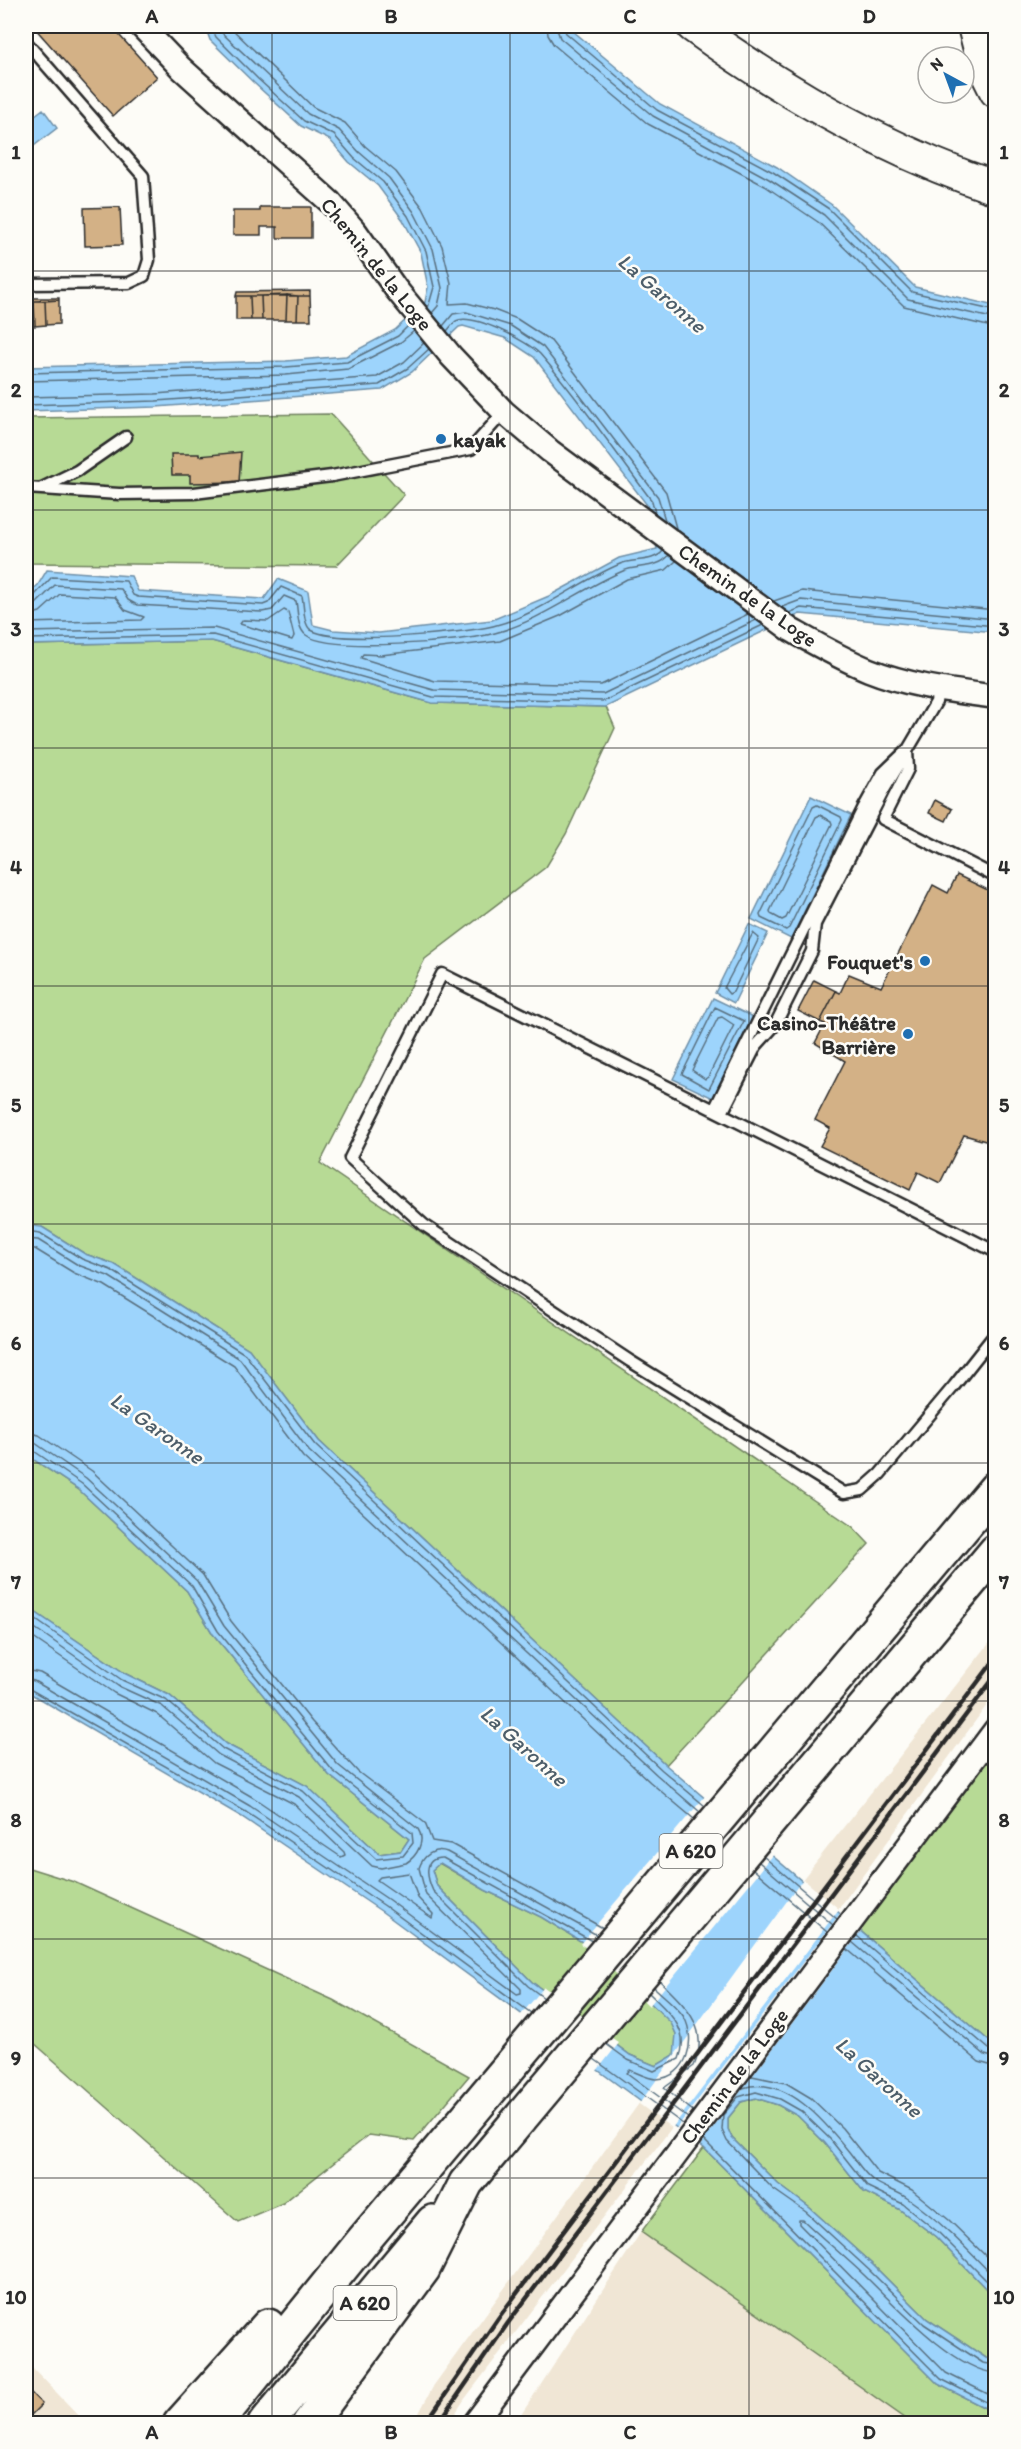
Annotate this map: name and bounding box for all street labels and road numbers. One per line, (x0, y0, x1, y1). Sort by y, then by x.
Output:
street label: Chemin de la Loge (316, 192, 438, 336)
street label: Chemin de la Loge (674, 538, 822, 652)
road number: A 620 (660, 1834, 722, 1868)
street label: Chemin de la Loge (675, 2003, 793, 2149)
road number: A 620 (334, 2286, 397, 2320)

